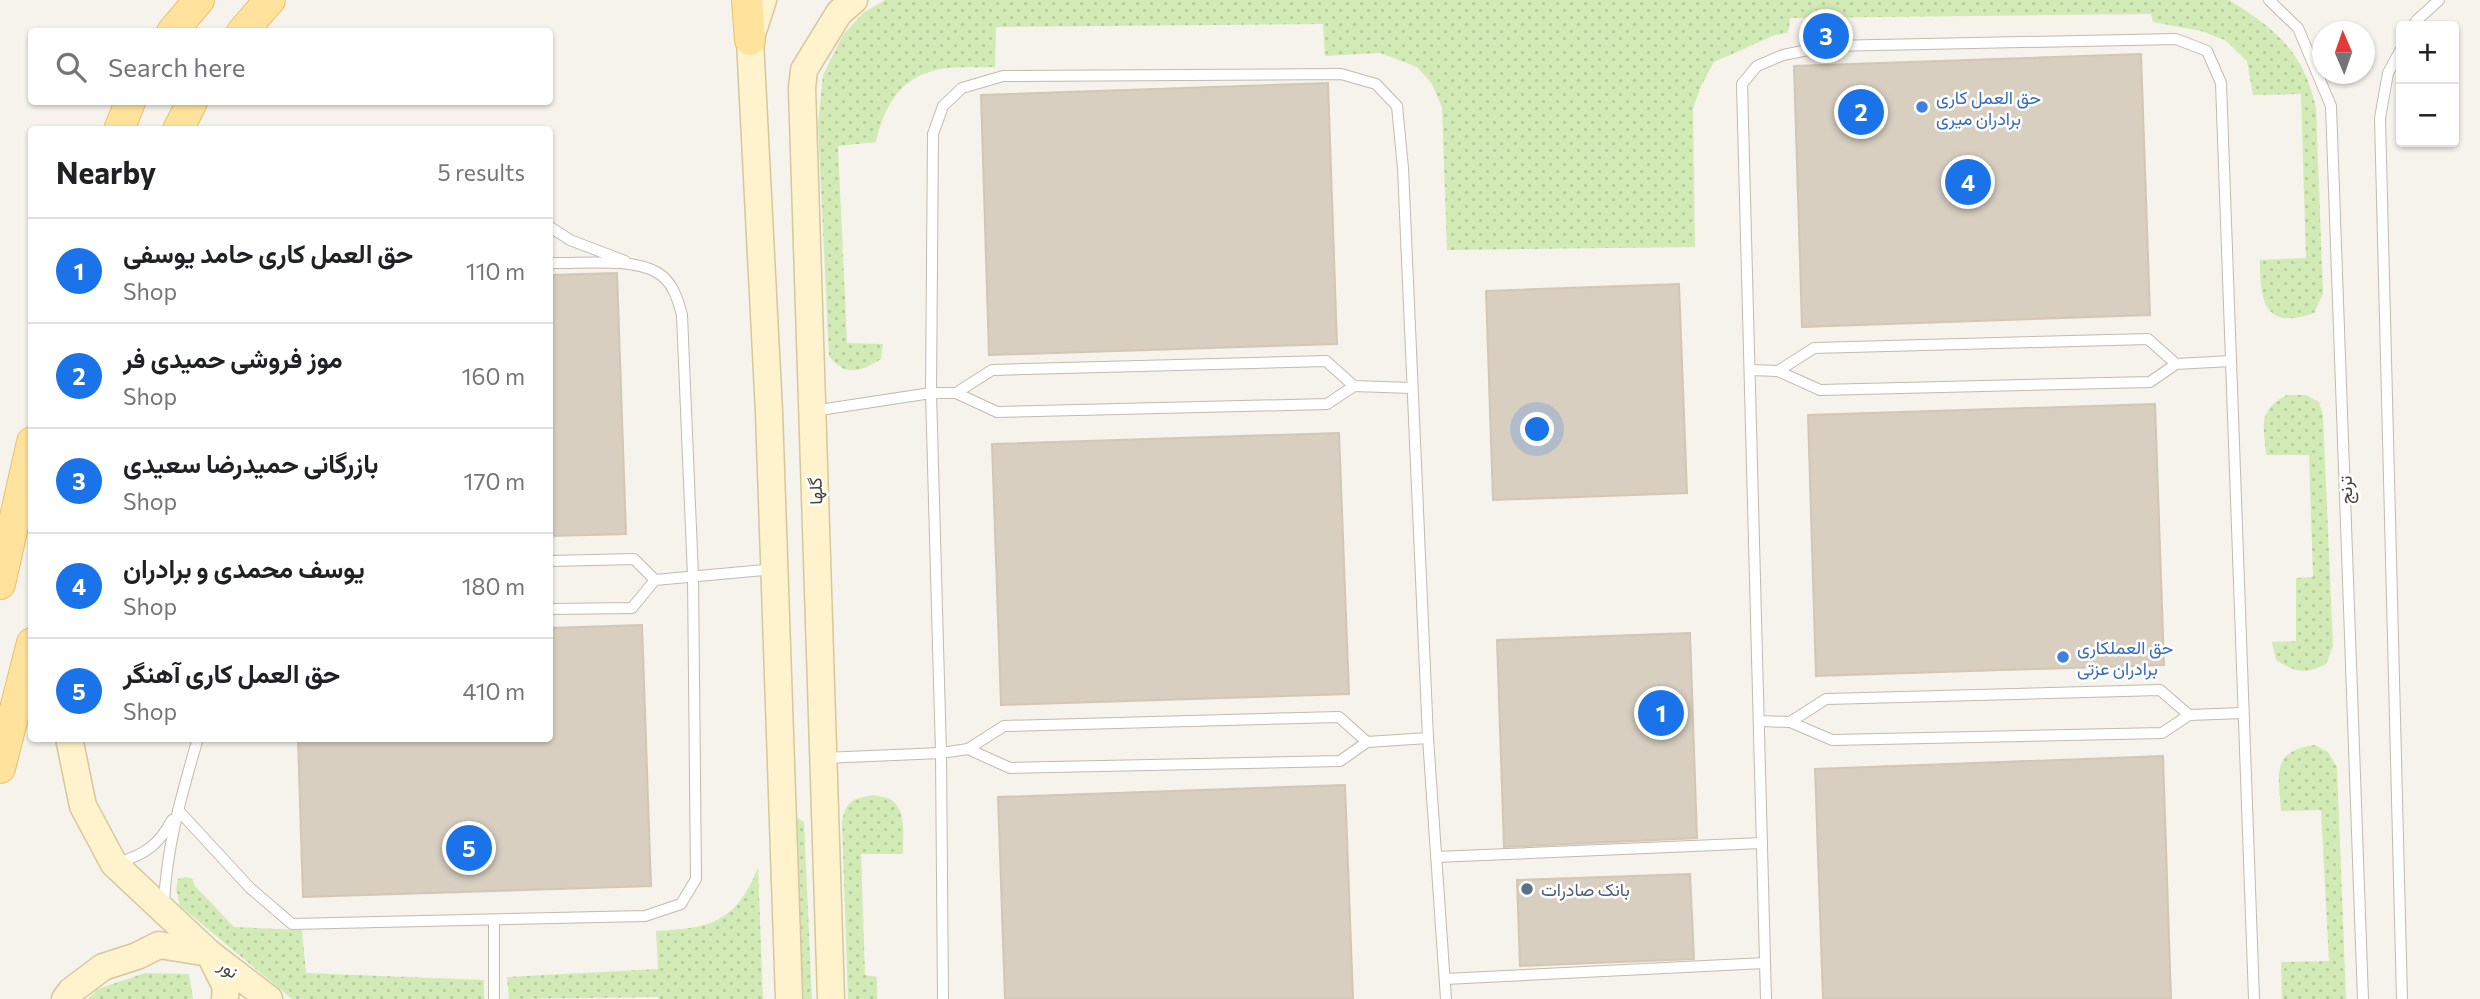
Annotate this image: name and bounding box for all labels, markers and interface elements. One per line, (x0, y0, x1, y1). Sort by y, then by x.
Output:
pin: 3 (1803, 10, 1849, 62)
north arrow (2312, 21, 2375, 84)
map controls (2396, 21, 2459, 147)
button: + (2396, 21, 2459, 84)
search box (28, 28, 553, 105)
icon: search (52, 48, 90, 86)
text: Search here (108, 51, 246, 82)
button: − (2396, 84, 2459, 147)
pin: 2 (1838, 86, 1884, 138)
place label: حق العمل کاری برادران میری (1936, 86, 2041, 130)
marker: حق العمل کاری برادران میری (1914, 99, 1930, 115)
text: Nearby (56, 153, 156, 190)
pin: 4 (1945, 156, 1991, 208)
text: 5 results (437, 158, 525, 186)
text: حق العمل کاری حامد یوسفی (123, 237, 413, 268)
text: 1 (74, 257, 84, 285)
text: 110 m (466, 257, 525, 285)
text: Shop (123, 277, 177, 305)
text: موز فروشی حمیدی فر (123, 342, 343, 373)
text: 2 (72, 362, 86, 390)
text: 160 m (462, 362, 525, 390)
text: Shop (123, 382, 177, 410)
your location (1520, 412, 1554, 446)
text: بازرگانی حمیدرضا سعیدی (123, 447, 378, 478)
text: 3 (72, 467, 86, 495)
text: 170 m (464, 467, 525, 495)
street label: ترنج (2334, 475, 2358, 505)
street label: گلها (804, 477, 827, 505)
text: Shop (123, 487, 177, 515)
text: یوسف محمدی و برادران (123, 552, 365, 583)
text: 4 (72, 572, 86, 600)
text: 180 m (462, 572, 525, 600)
text: Shop (123, 592, 177, 620)
place label: حق العملکاری برادران عزتی (2077, 636, 2173, 680)
marker: حق العملکاری برادران عزتی (2055, 649, 2071, 665)
text: حق العمل کاری آهنگر (123, 657, 340, 688)
text: 5 (72, 677, 86, 705)
text: 410 m (463, 677, 525, 705)
pin: 1 (1638, 687, 1684, 739)
text: Shop (123, 697, 177, 725)
pin: 5 (446, 822, 492, 874)
place label: بانک صادرات (1541, 878, 1630, 901)
marker: بانک صادرات (1519, 881, 1535, 897)
street label: نور (213, 953, 243, 983)

